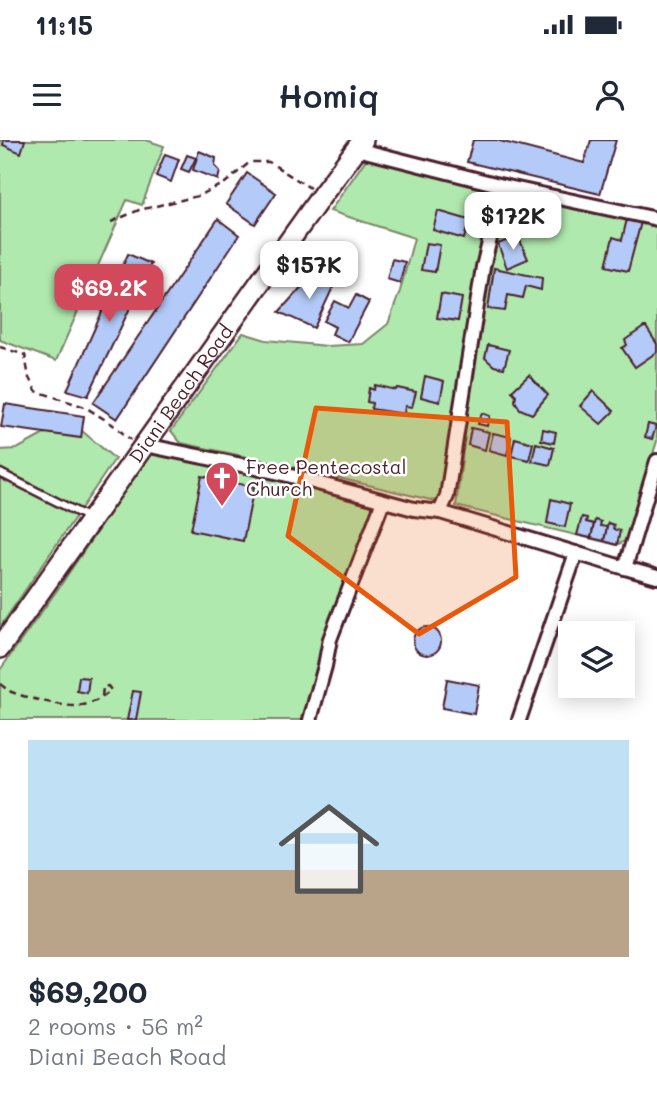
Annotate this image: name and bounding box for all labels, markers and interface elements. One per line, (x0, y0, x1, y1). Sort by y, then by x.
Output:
text: 11:15 (35, 8, 93, 42)
text: Homiq (278, 74, 379, 116)
icon: menu (28, 76, 66, 114)
icon: person (591, 76, 629, 114)
pin: $172K (464, 192, 562, 252)
text: $172K (480, 200, 546, 230)
pin: $157K (260, 242, 358, 301)
text: $157K (276, 249, 342, 279)
pin: $69.2K (52, 264, 166, 324)
text: $69.2K (70, 272, 148, 302)
street label: Diani Beach Road (123, 319, 238, 467)
place label: Free Pentecostal Church (246, 454, 406, 501)
church icon: Free Pentecostal Church (203, 459, 241, 508)
map controls (558, 621, 635, 698)
button: layers (558, 621, 635, 698)
icon: home (266, 786, 392, 912)
text: $69,200 (28, 971, 147, 1011)
text: 2 rooms · 56 m² (28, 1011, 203, 1041)
text: Diani Beach Road (28, 1041, 226, 1071)

